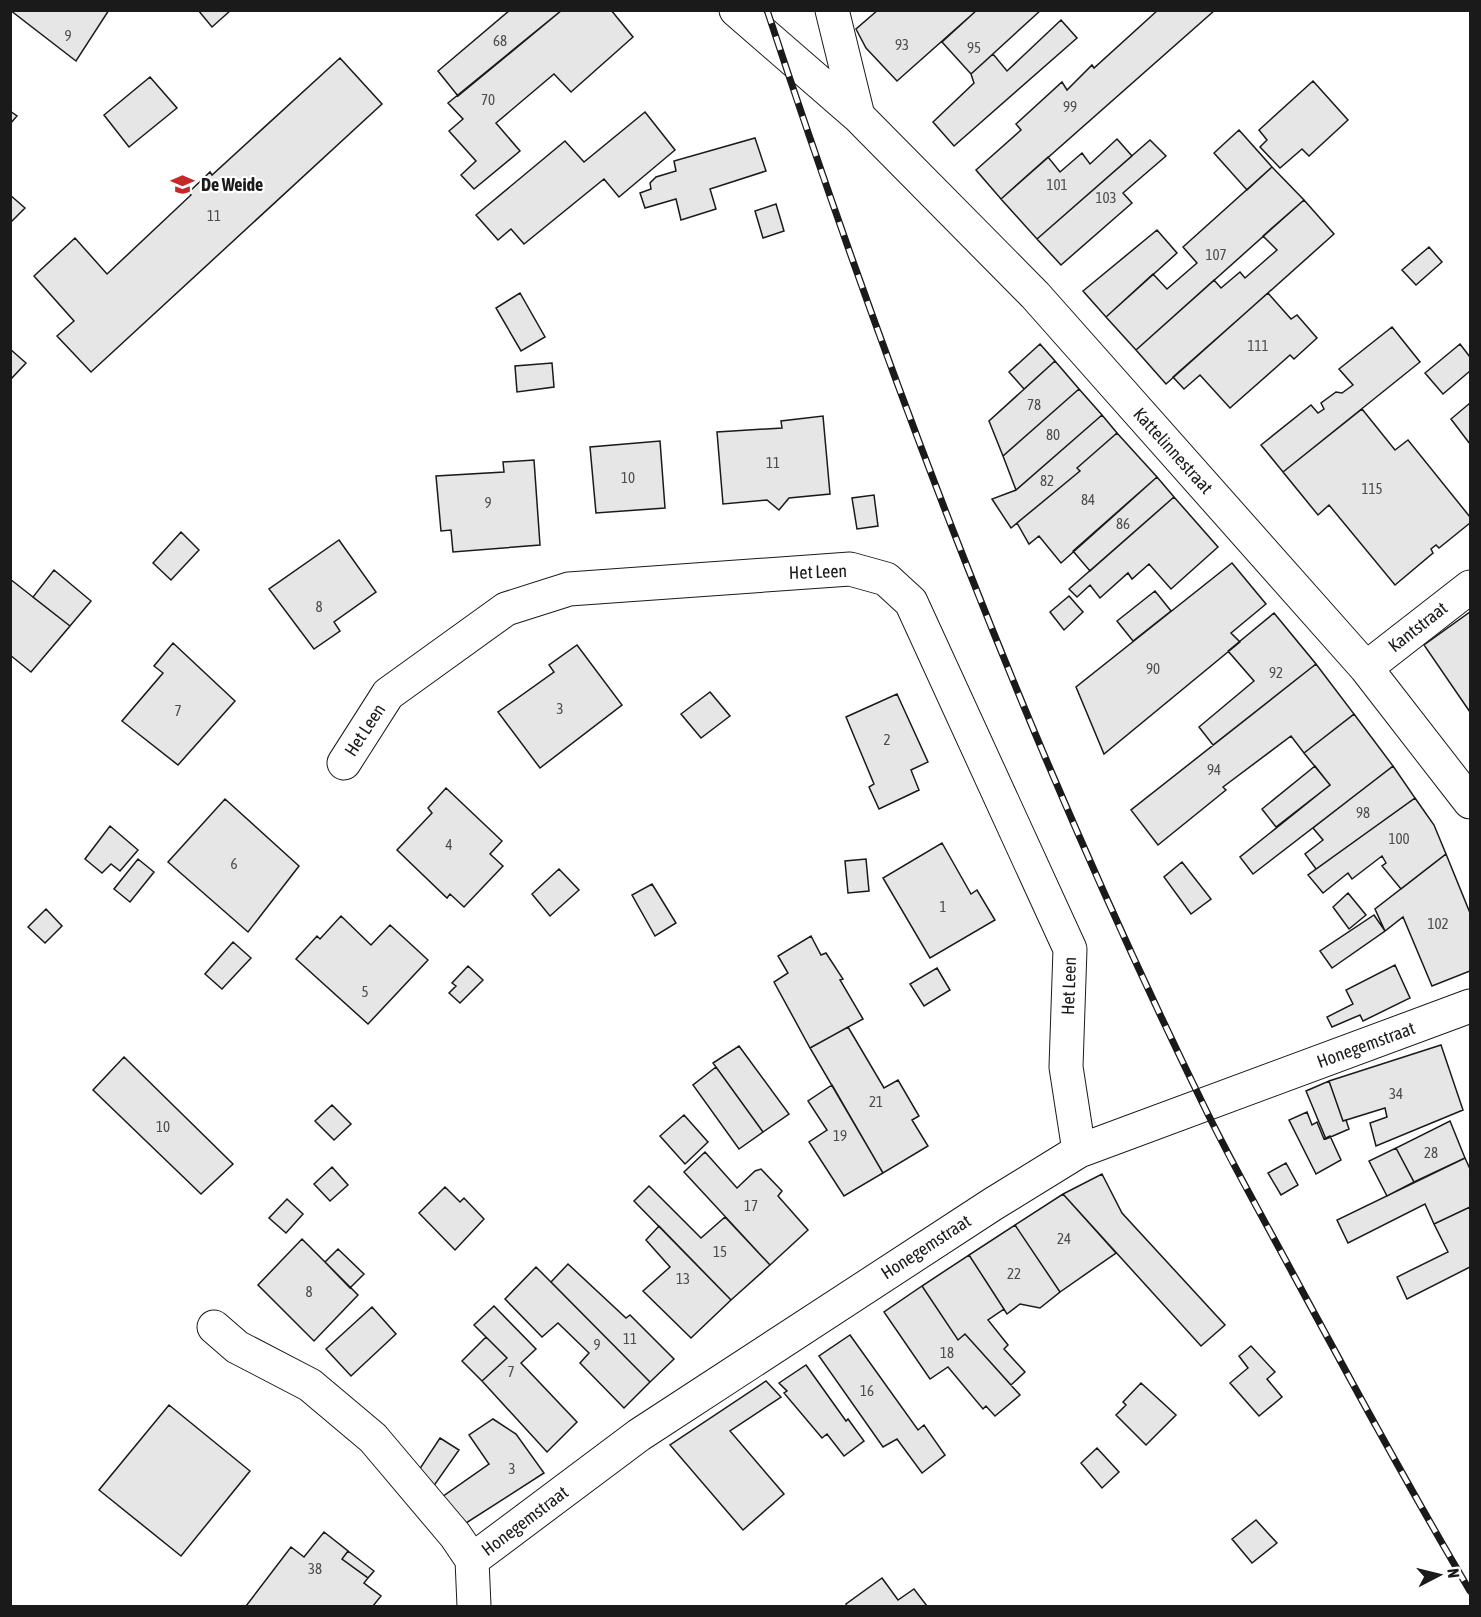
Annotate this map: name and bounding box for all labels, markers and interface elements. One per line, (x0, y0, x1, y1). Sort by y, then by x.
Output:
house number: 9 (64, 27, 72, 44)
house number: 68 (493, 32, 507, 49)
house number: 93 (895, 36, 909, 53)
house number: 95 (967, 39, 981, 56)
house number: 70 (481, 91, 495, 108)
house number: 99 (1063, 98, 1077, 115)
school or university icon: De Weide (170, 172, 196, 198)
place label: De Weide (201, 174, 263, 195)
house number: 101 (1046, 176, 1068, 193)
house number: 103 (1095, 189, 1117, 206)
house number: 11 (207, 207, 221, 224)
house number: 107 (1205, 246, 1227, 263)
house number: 111 (1247, 337, 1269, 354)
house number: 78 (1027, 396, 1041, 413)
street label: Kattelinnestraat (1129, 403, 1217, 498)
house number: 80 (1046, 426, 1060, 443)
house number: 11 (766, 454, 780, 471)
house number: 10 (621, 469, 635, 486)
house number: 82 (1040, 472, 1054, 489)
house number: 115 (1361, 480, 1383, 497)
house number: 84 (1081, 491, 1095, 508)
house number: 9 (484, 494, 492, 511)
house number: 86 (1116, 515, 1130, 532)
street label: Het Leen (789, 560, 847, 583)
street label: Kantstraat (1384, 597, 1451, 656)
house number: 8 (315, 598, 323, 615)
house number: 90 (1146, 660, 1160, 677)
house number: 92 (1269, 664, 1283, 681)
street label: Het Leen (340, 700, 389, 760)
house number: 3 (556, 700, 564, 717)
house number: 7 (174, 702, 182, 719)
house number: 2 (883, 731, 891, 748)
house number: 94 (1207, 761, 1221, 778)
house number: 98 (1356, 804, 1370, 821)
house number: 100 (1388, 830, 1410, 847)
house number: 4 (445, 836, 453, 853)
house number: 6 (230, 855, 238, 872)
house number: 1 (939, 898, 947, 915)
house number: 102 (1427, 915, 1449, 932)
street label: Het Leen (1057, 957, 1080, 1015)
house number: 5 (361, 983, 369, 1000)
street label: Honegemstraat (1314, 1017, 1418, 1072)
house number: 34 (1389, 1085, 1403, 1102)
house number: 21 (869, 1093, 883, 1110)
house number: 10 (156, 1118, 170, 1135)
house number: 19 (833, 1127, 847, 1144)
house number: 28 (1424, 1144, 1438, 1161)
house number: 17 (744, 1197, 758, 1214)
street label: Honegemstraat (877, 1210, 975, 1283)
house number: 24 (1057, 1230, 1071, 1247)
house number: 15 (713, 1243, 727, 1260)
house number: 22 (1007, 1265, 1021, 1282)
house number: 13 (676, 1270, 690, 1287)
house number: 8 (305, 1283, 313, 1300)
house number: 11 (623, 1330, 637, 1347)
house number: 9 (593, 1336, 601, 1353)
house number: 18 (940, 1344, 954, 1361)
house number: 7 (507, 1363, 515, 1380)
house number: 16 (860, 1382, 874, 1399)
house number: 3 (508, 1460, 516, 1477)
street label: Honegemstraat (477, 1481, 572, 1560)
north arrow (1409, 1545, 1469, 1605)
house number: 38 (308, 1560, 322, 1577)
text: N (1444, 1567, 1463, 1579)

